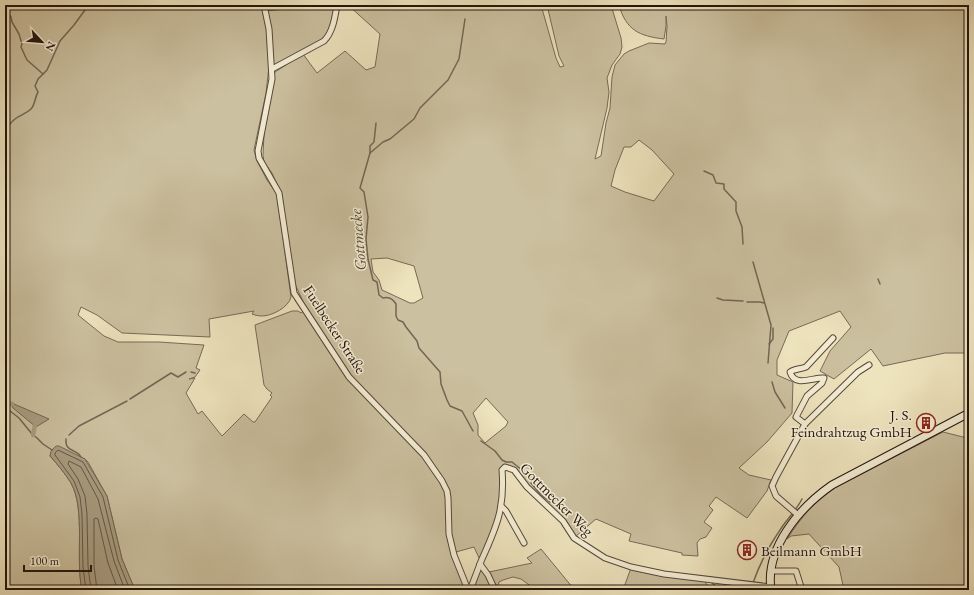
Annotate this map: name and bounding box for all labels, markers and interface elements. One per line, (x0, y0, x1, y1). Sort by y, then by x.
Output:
north arrow (22, 22, 62, 62)
text: N (43, 39, 59, 54)
water label: Gottmecke (345, 208, 371, 272)
street label: Fuelbecker Straße (299, 281, 371, 377)
place label: J. S. Feindrahtzug GmbH (791, 405, 912, 441)
building icon: J. S. Feindrahtzug GmbH (915, 412, 937, 434)
street label: Gottmecker Weg (516, 458, 598, 540)
building icon: Beilmann GmbH (736, 539, 758, 561)
place label: Beilmann GmbH (761, 541, 862, 560)
scale bar (24, 547, 91, 573)
text: 100 m (30, 553, 60, 569)

